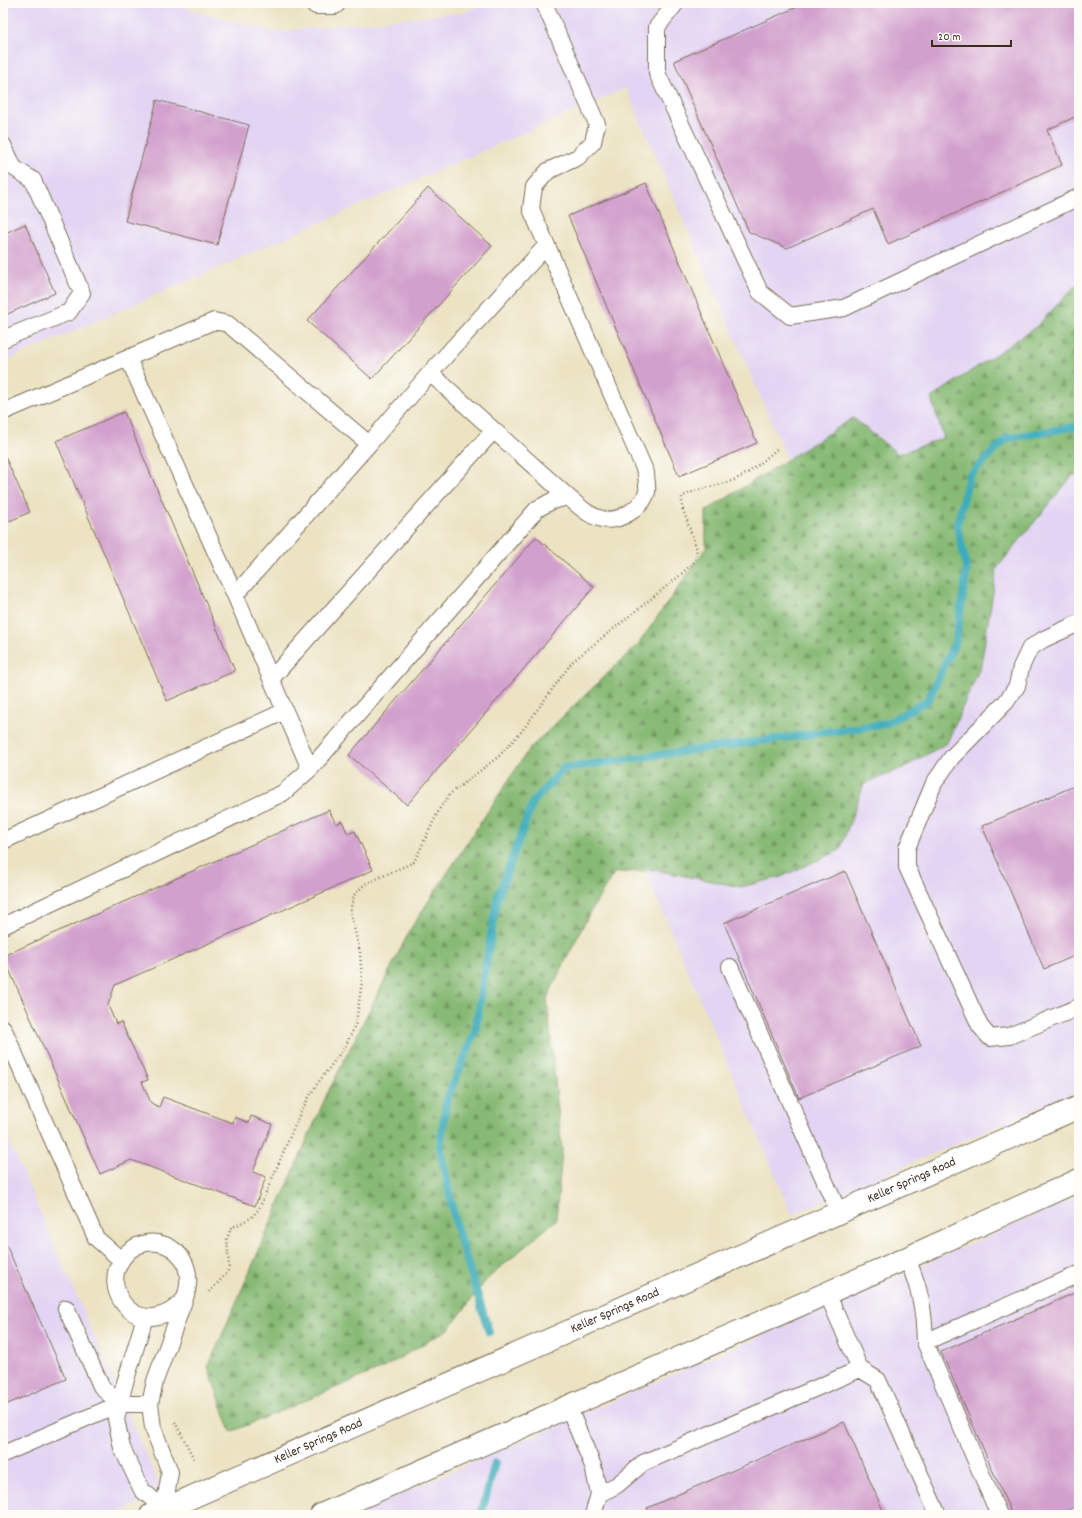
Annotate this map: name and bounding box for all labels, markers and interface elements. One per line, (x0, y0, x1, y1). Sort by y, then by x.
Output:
scale bar (932, 22, 1011, 48)
text: 20 m (938, 29, 961, 46)
street label: Keller Springs Road (864, 1153, 959, 1208)
street label: Keller Springs Road (568, 1283, 662, 1339)
street label: Keller Springs Road (271, 1414, 366, 1469)

